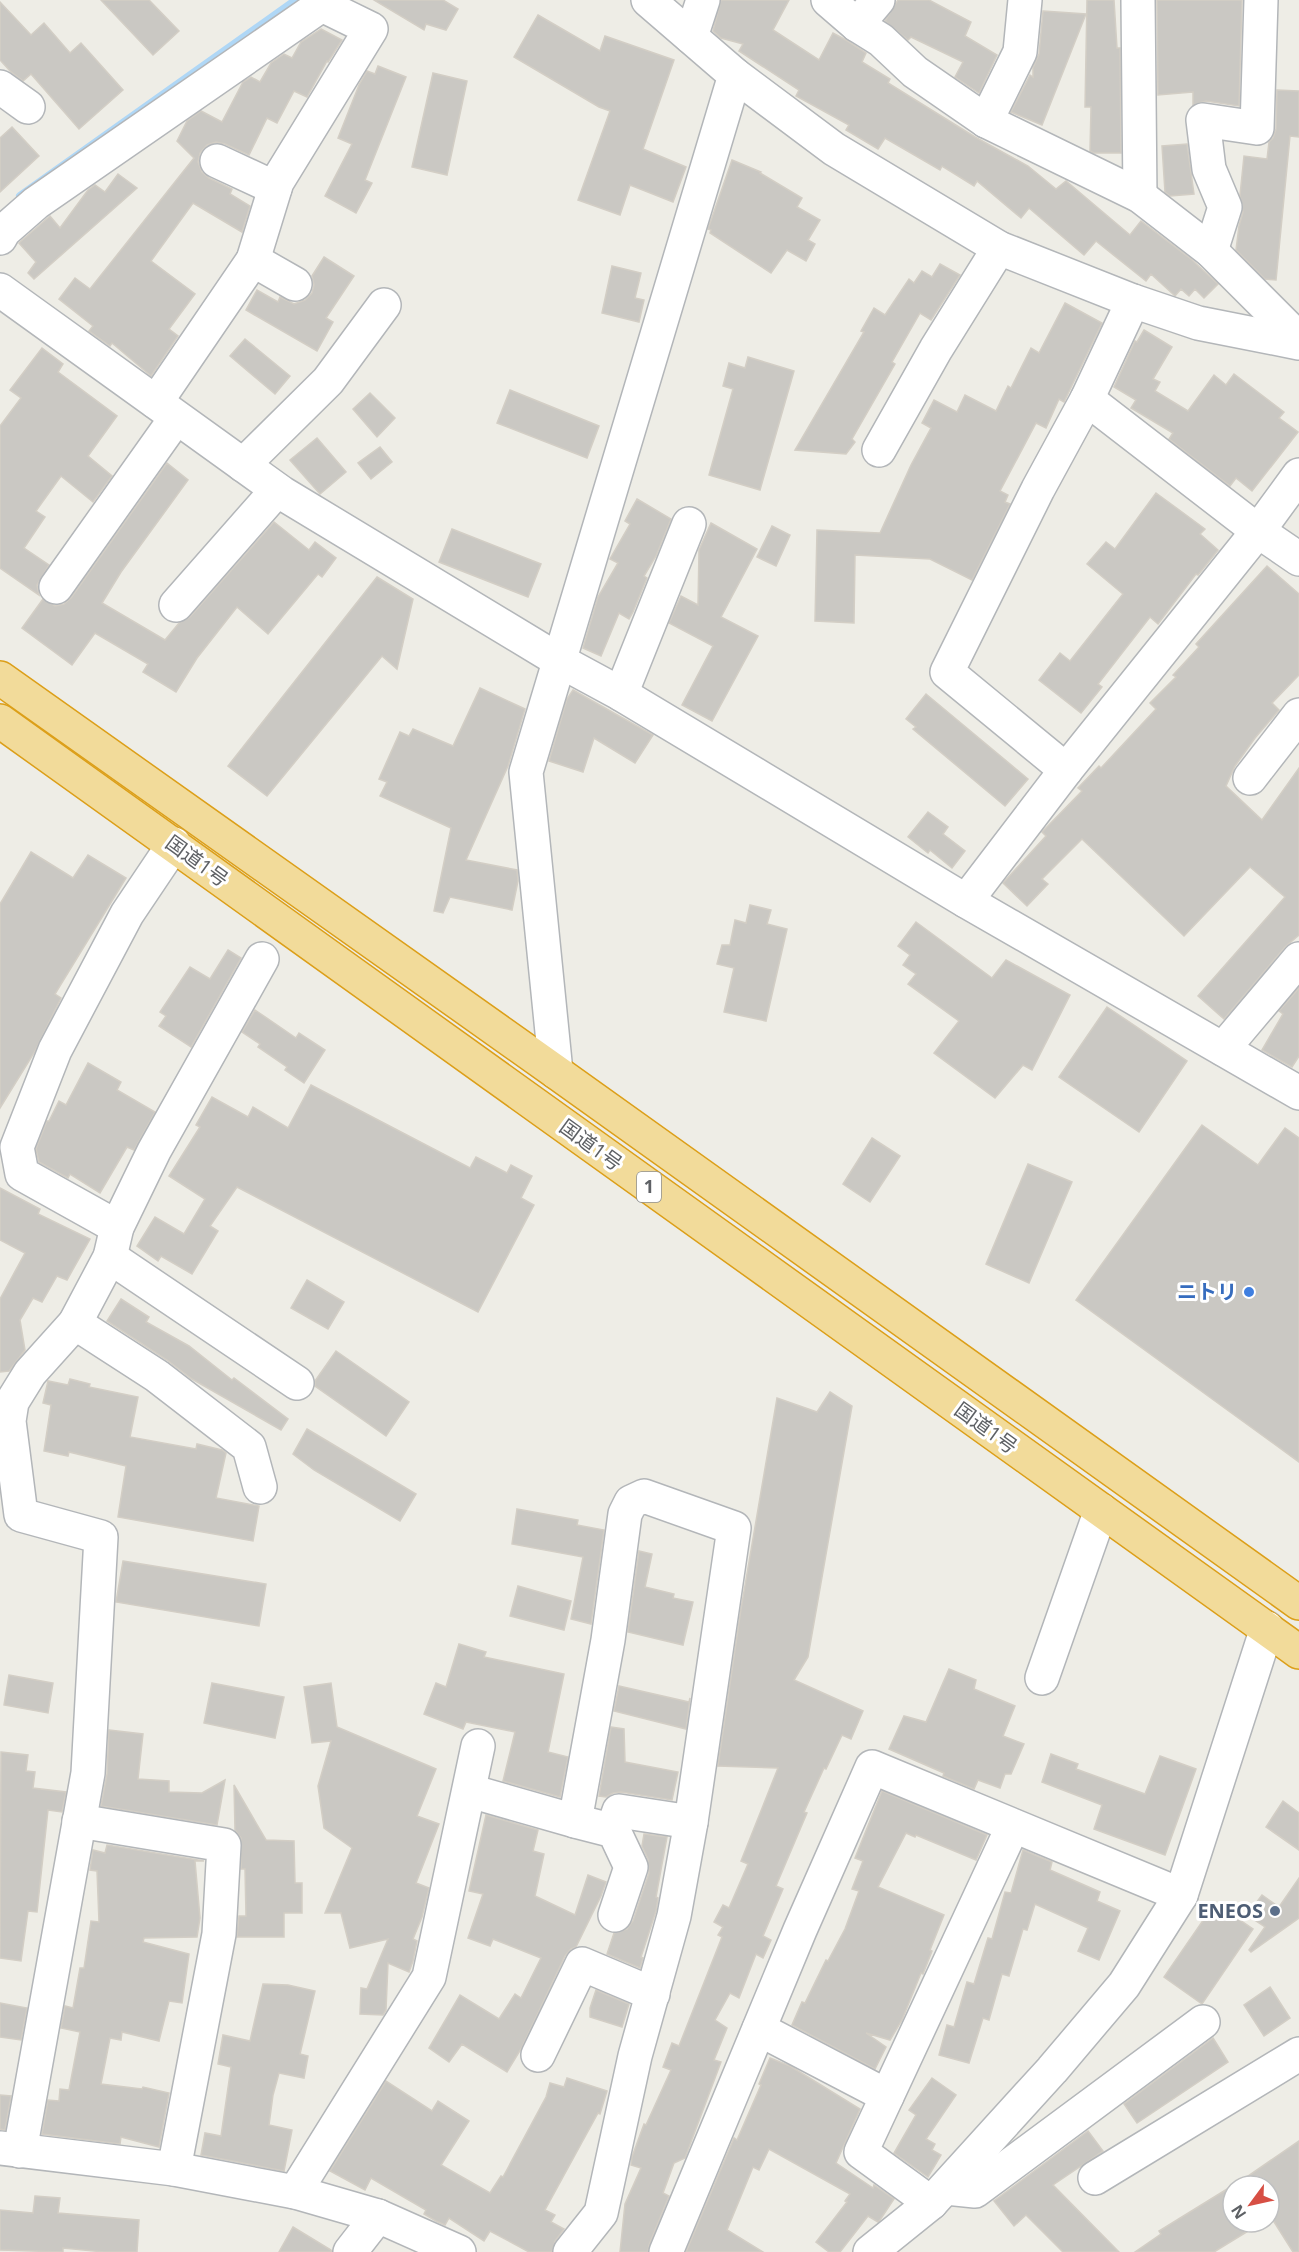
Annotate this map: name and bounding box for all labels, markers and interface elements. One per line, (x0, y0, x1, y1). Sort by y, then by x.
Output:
street label: 国道1号 (160, 829, 234, 893)
street label: 国道1号 (554, 1113, 628, 1177)
road number: 1 (637, 1172, 661, 1202)
place label: ニトリ (1177, 1278, 1237, 1305)
marker: ニトリ (1242, 1285, 1256, 1299)
street label: 国道1号 (949, 1396, 1023, 1460)
place label: ENEOS (1197, 1897, 1263, 1924)
marker: ENEOS (1268, 1904, 1282, 1918)
north arrow (1221, 2174, 1281, 2234)
text: N (1226, 2201, 1251, 2224)

